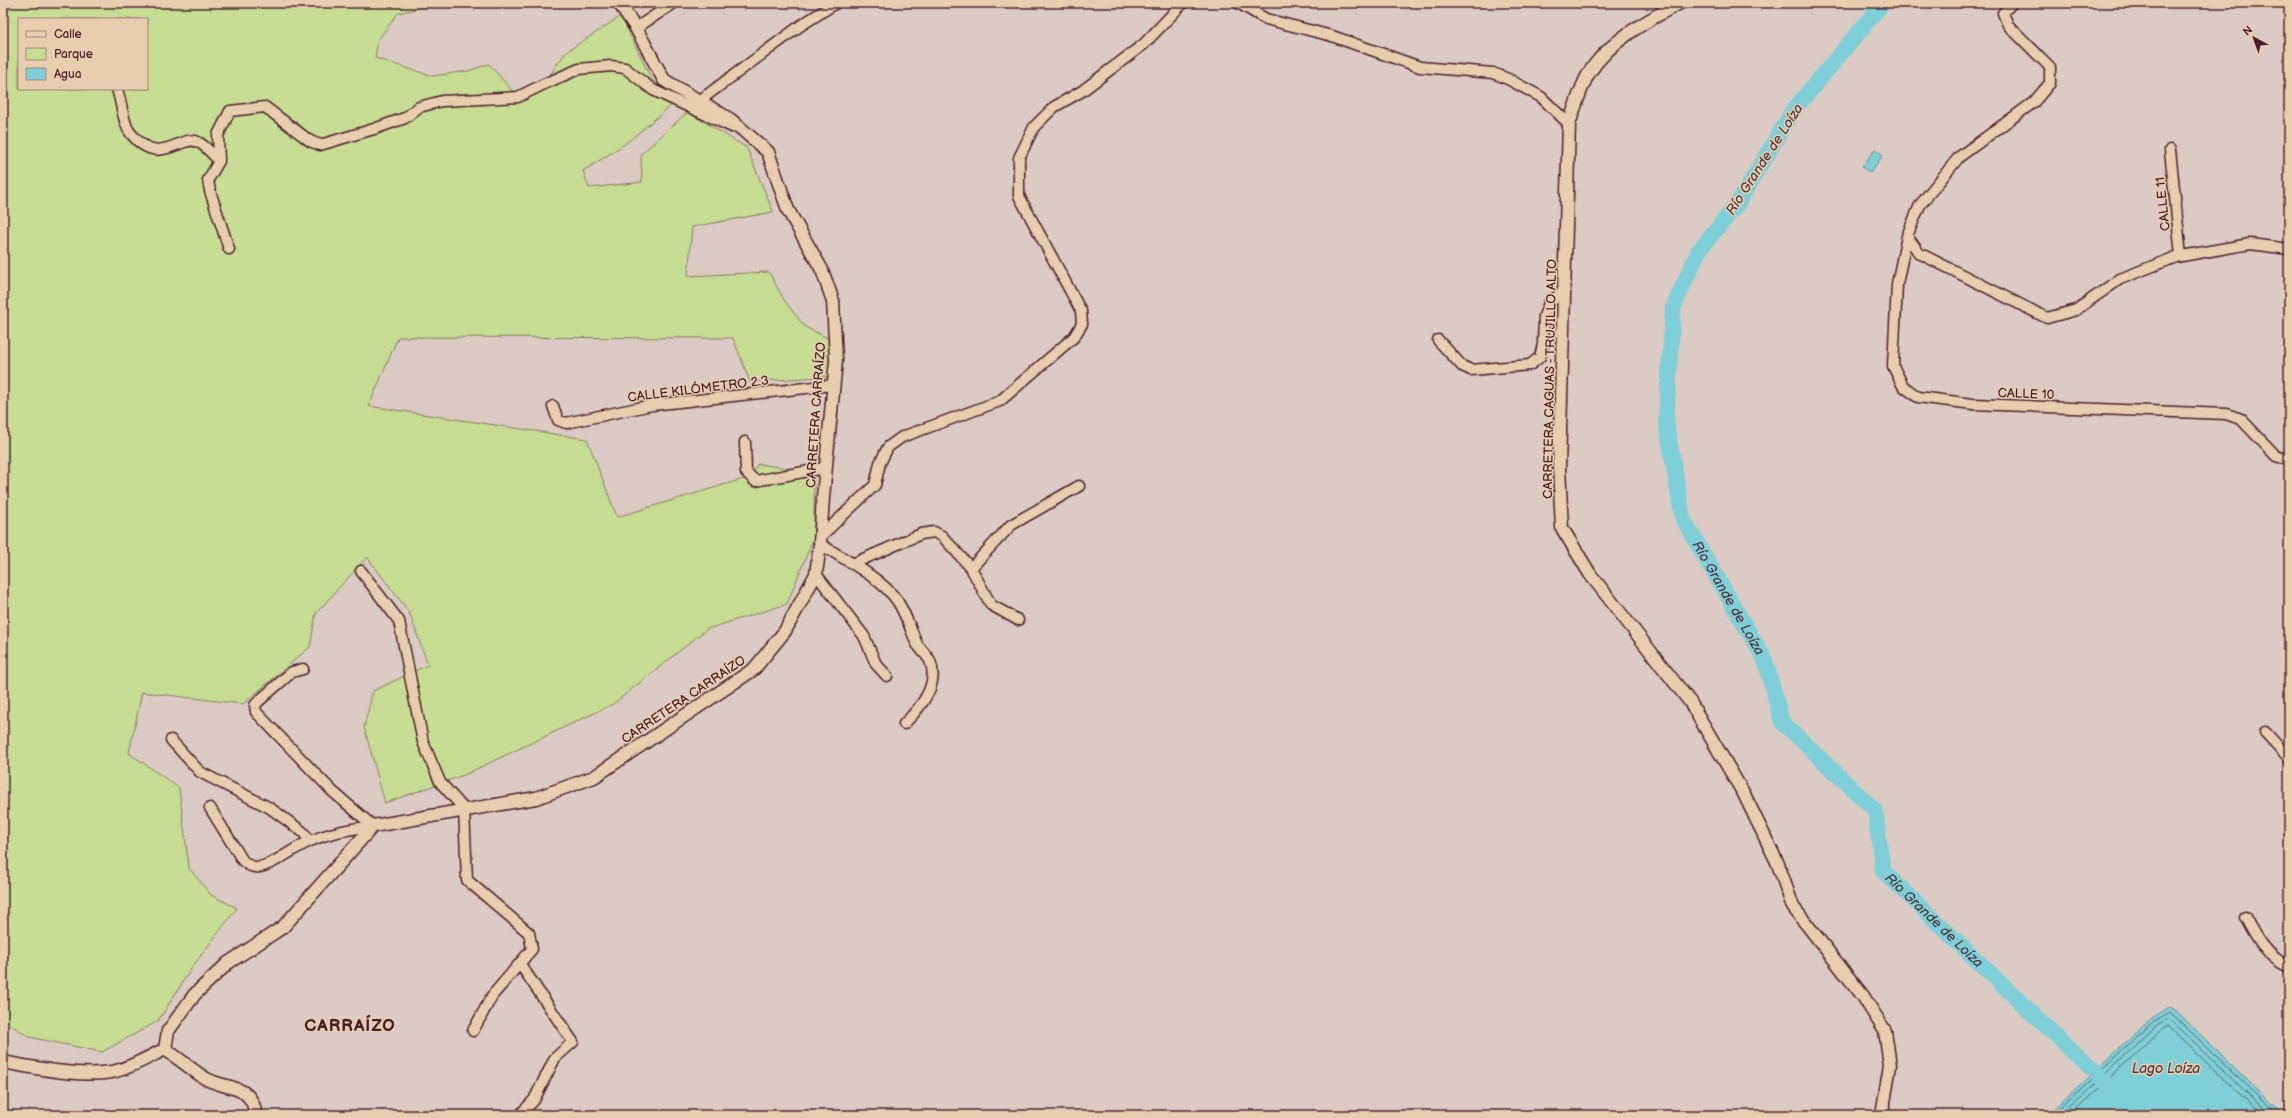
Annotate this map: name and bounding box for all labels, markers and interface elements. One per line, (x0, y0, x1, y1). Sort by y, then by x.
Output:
legend (18, 18, 148, 90)
north arrow (2234, 18, 2274, 58)
text: N (2240, 23, 2255, 38)
text: Calle (54, 27, 82, 42)
text: Parque (54, 47, 93, 62)
text: Agua (54, 67, 82, 82)
water label: Río Grande de Loíza (1722, 100, 1807, 218)
street label: CALLE 11 (2152, 176, 2174, 232)
street label: CARRETERA CAGUAS - TRUJILLO ALTO (1540, 259, 1560, 499)
street label: CARRETERA CARRAÍZO (802, 341, 829, 489)
street label: CALLE KILÓMETRO 2.3 (626, 371, 770, 406)
street label: CALLE 10 (1997, 385, 2055, 403)
water label: Río Grande de Loíza (1688, 538, 1768, 658)
street label: CARRETERA CARRAÍZO (618, 651, 749, 747)
water label: Río Grande de Loíza (1881, 870, 1987, 971)
district label: CARRAÍZO (304, 1014, 396, 1036)
water label: Lago Loíza (2132, 1060, 2200, 1077)

